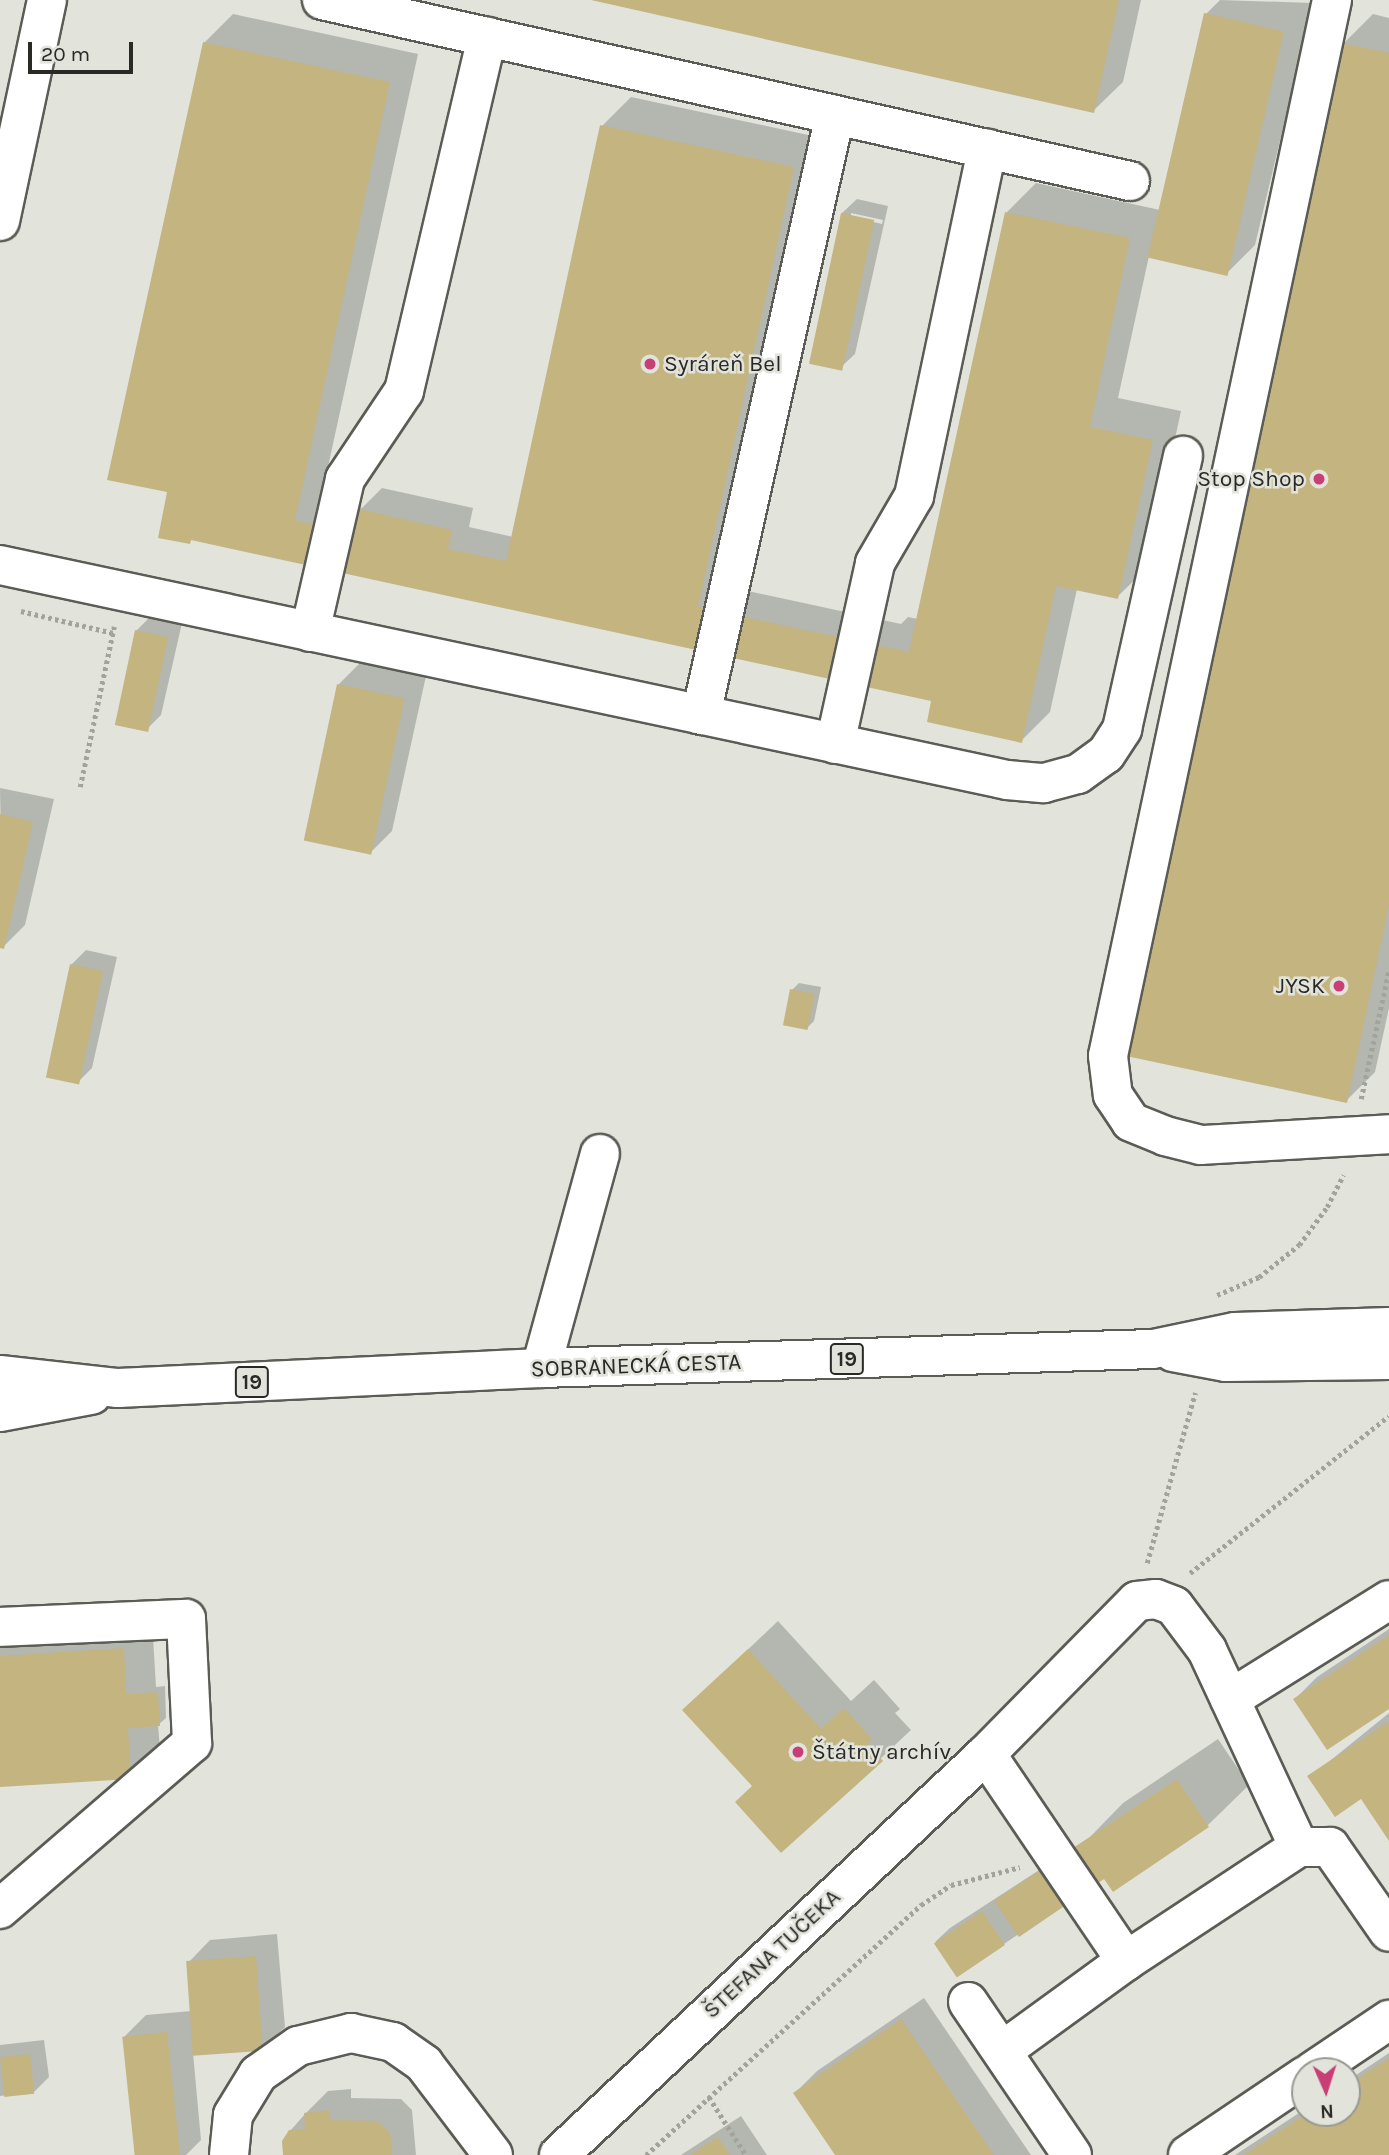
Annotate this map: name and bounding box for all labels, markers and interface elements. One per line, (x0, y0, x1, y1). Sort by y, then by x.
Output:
scale bar (32, 28, 136, 72)
text: 20 m (41, 42, 90, 66)
place label: Syráreň Bel (664, 350, 782, 378)
marker: Syráreň Bel (642, 356, 658, 372)
place label: Stop Shop (1197, 465, 1305, 493)
marker: Stop Shop (1311, 471, 1327, 487)
place label: JYSK (1276, 972, 1325, 1000)
marker: JYSK (1331, 978, 1347, 994)
road number: 19 (830, 1342, 864, 1376)
street label: SOBRANECKÁ CESTA (530, 1349, 742, 1383)
road number: 19 (234, 1364, 270, 1400)
place label: Štátny archív (812, 1738, 951, 1766)
marker: Štátny archív (790, 1744, 806, 1760)
street label: ŠTEFANA TUČEKA (698, 1883, 846, 2025)
north arrow (1291, 2057, 1361, 2127)
text: N (1320, 2100, 1334, 2122)

